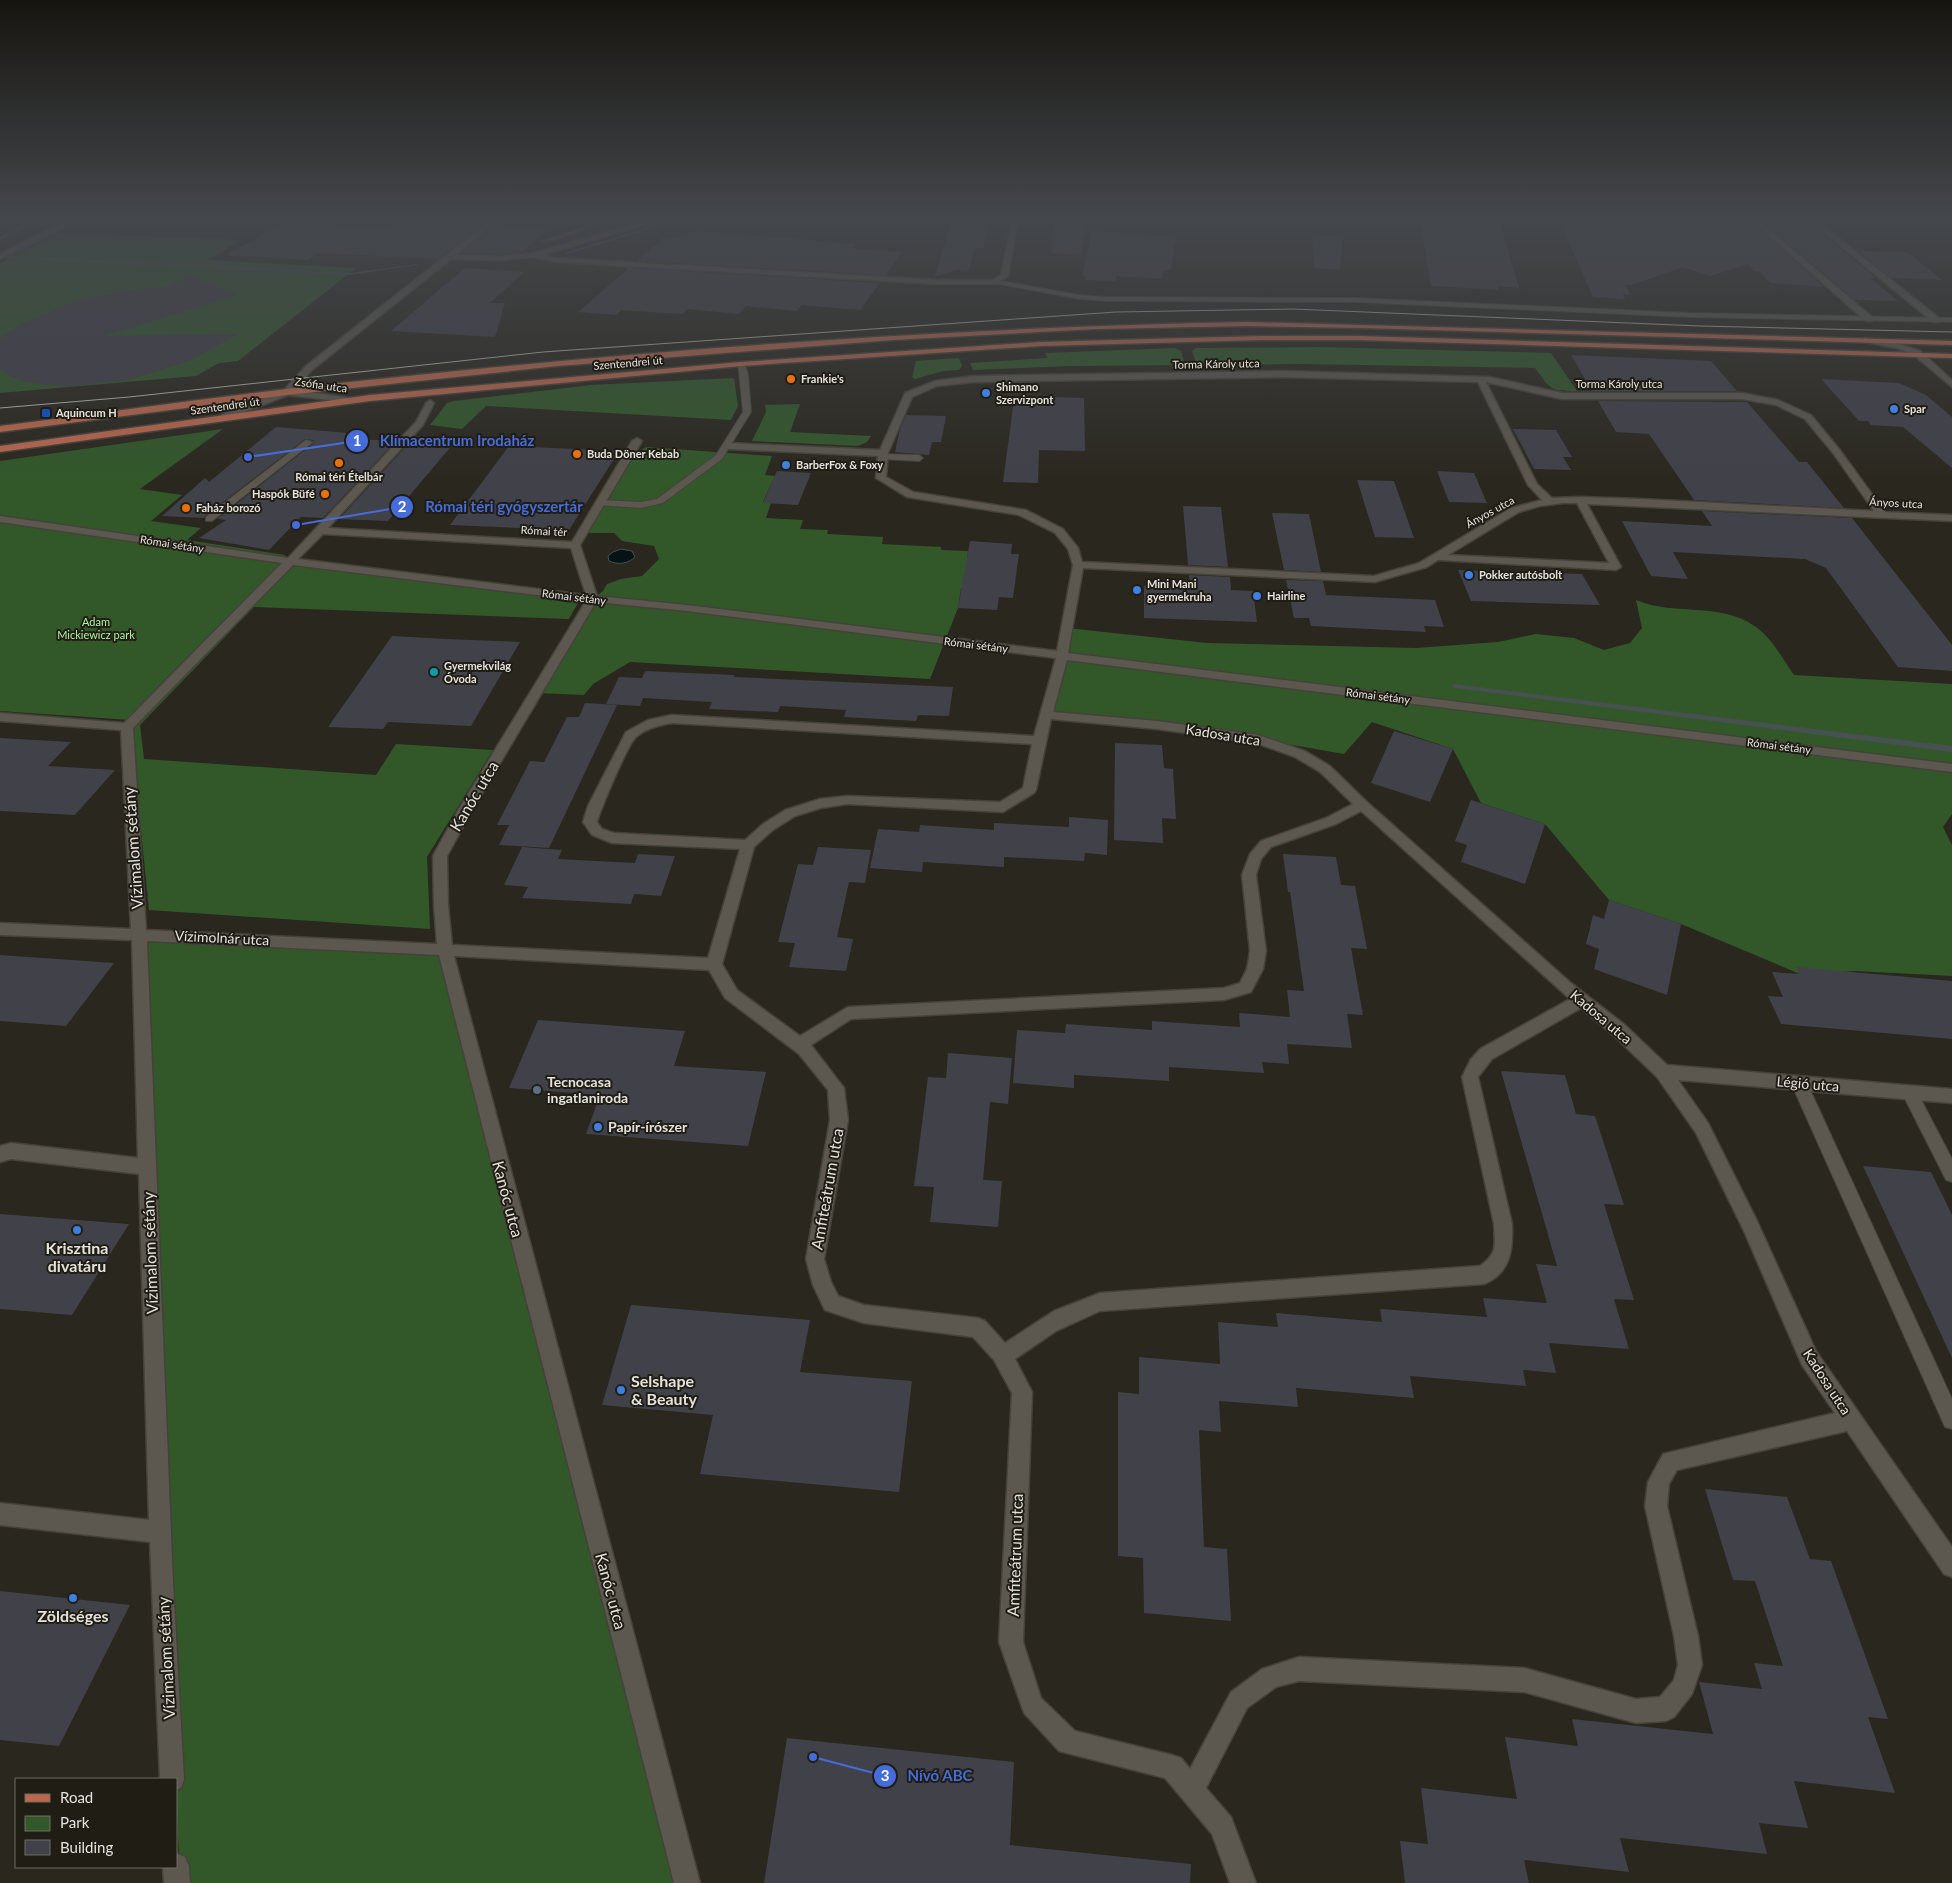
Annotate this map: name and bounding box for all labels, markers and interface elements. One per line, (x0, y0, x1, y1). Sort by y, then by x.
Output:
street label: Szentendrei út (593, 353, 663, 372)
street label: Torma Károly utca (1172, 356, 1260, 371)
place label: Frankie's (801, 372, 844, 385)
marker: Frankie's (785, 373, 797, 385)
street label: Zsófia utca (294, 374, 348, 395)
street label: Torma Károly utca (1575, 377, 1663, 390)
place label: Shimano Szervizpont (996, 380, 1054, 406)
marker: Shimano Szervizpont (980, 387, 992, 399)
street label: Szentendrei út (190, 394, 260, 417)
place label: Spar (1904, 402, 1927, 415)
marker: Spar (1888, 403, 1900, 415)
place label: Aquincum H (55, 406, 117, 419)
marker: Aquincum H (40, 407, 52, 419)
callout: Klímacentrum Irodaház (345, 426, 545, 456)
text: 1 (353, 431, 361, 449)
text: Klímacentrum Irodaház (380, 431, 534, 449)
place label: Buda Döner Kebab (587, 447, 679, 460)
marker: Buda Döner Kebab (571, 448, 583, 460)
marker: Római téri Ételbár (333, 457, 345, 469)
place label: BarberFox & Foxy (796, 458, 883, 471)
marker: BarberFox & Foxy (780, 459, 792, 471)
place label: Római téri Ételbár (295, 470, 384, 483)
place label: Haspók Büfé (252, 487, 315, 500)
marker: Haspók Büfé (319, 488, 331, 500)
callout: Római téri gyógyszertár (390, 492, 592, 522)
street label: Ányos utca (1463, 493, 1516, 530)
street label: Ányos utca (1869, 495, 1923, 510)
text: 2 (398, 497, 407, 515)
text: Római téri gyógyszertár (425, 497, 583, 515)
place label: Faház borozó (196, 501, 261, 514)
marker: Faház borozó (180, 502, 192, 514)
street label: Római tér (520, 523, 568, 538)
street label: Római sétány (139, 532, 205, 555)
place label: Pokker autósbolt (1479, 568, 1563, 581)
marker: Pokker autósbolt (1463, 569, 1475, 581)
place label: Mini Mani gyermekruha (1147, 577, 1211, 603)
marker: Mini Mani gyermekruha (1131, 584, 1143, 596)
street label: Római sétány (541, 586, 607, 607)
place label: Hairline (1267, 589, 1306, 602)
marker: Hairline (1251, 590, 1263, 602)
park label: Adam Mickiewicz park (57, 615, 135, 641)
street label: Római sétány (943, 634, 1009, 655)
place label: Gyermekvilág Óvoda (444, 659, 511, 685)
marker: Gyermekvilág Óvoda (428, 666, 440, 678)
street label: Római sétány (1345, 685, 1411, 706)
street label: Kadosa utca (1185, 720, 1261, 749)
street label: Római sétány (1746, 735, 1812, 756)
street label: Kanóc utca (445, 757, 502, 834)
street label: Vízimalom sétány (119, 785, 146, 910)
street label: Vízimolnár utca (174, 927, 270, 948)
street label: Kadosa utca (1567, 986, 1636, 1047)
street label: Légió utca (1776, 1072, 1840, 1095)
place label: Tecnocasa ingatlaniroda (547, 1073, 628, 1106)
marker: Tecnocasa ingatlaniroda (531, 1084, 543, 1096)
place label: Papír-írószer (608, 1118, 688, 1135)
marker: Papír-írószer (592, 1121, 604, 1133)
street label: Amfiteátrum utca (806, 1127, 847, 1251)
street label: Kanóc utca (489, 1159, 528, 1239)
street label: Vízimalom sétány (138, 1191, 161, 1315)
marker: Krisztina divatáru (71, 1224, 83, 1236)
place label: Krisztina divatáru (46, 1238, 108, 1275)
street label: Kadosa utca (1800, 1346, 1855, 1418)
place label: Selshape & Beauty (631, 1371, 698, 1408)
marker: Selshape & Beauty (615, 1384, 627, 1396)
street label: Amfiteátrum utca (1003, 1493, 1026, 1617)
street label: Kanóc utca (592, 1551, 631, 1631)
marker: Zöldséges (67, 1592, 79, 1604)
street label: Vízimalom sétány (153, 1596, 178, 1720)
place label: Zöldséges (37, 1606, 109, 1625)
callout: Nívó ABC (872, 1761, 983, 1791)
text: 3 (881, 1766, 889, 1784)
text: Nívó ABC (908, 1766, 973, 1784)
legend (15, 1778, 178, 1868)
text: Road (60, 1788, 93, 1806)
text: Park (60, 1813, 90, 1831)
text: Building (60, 1838, 113, 1856)

